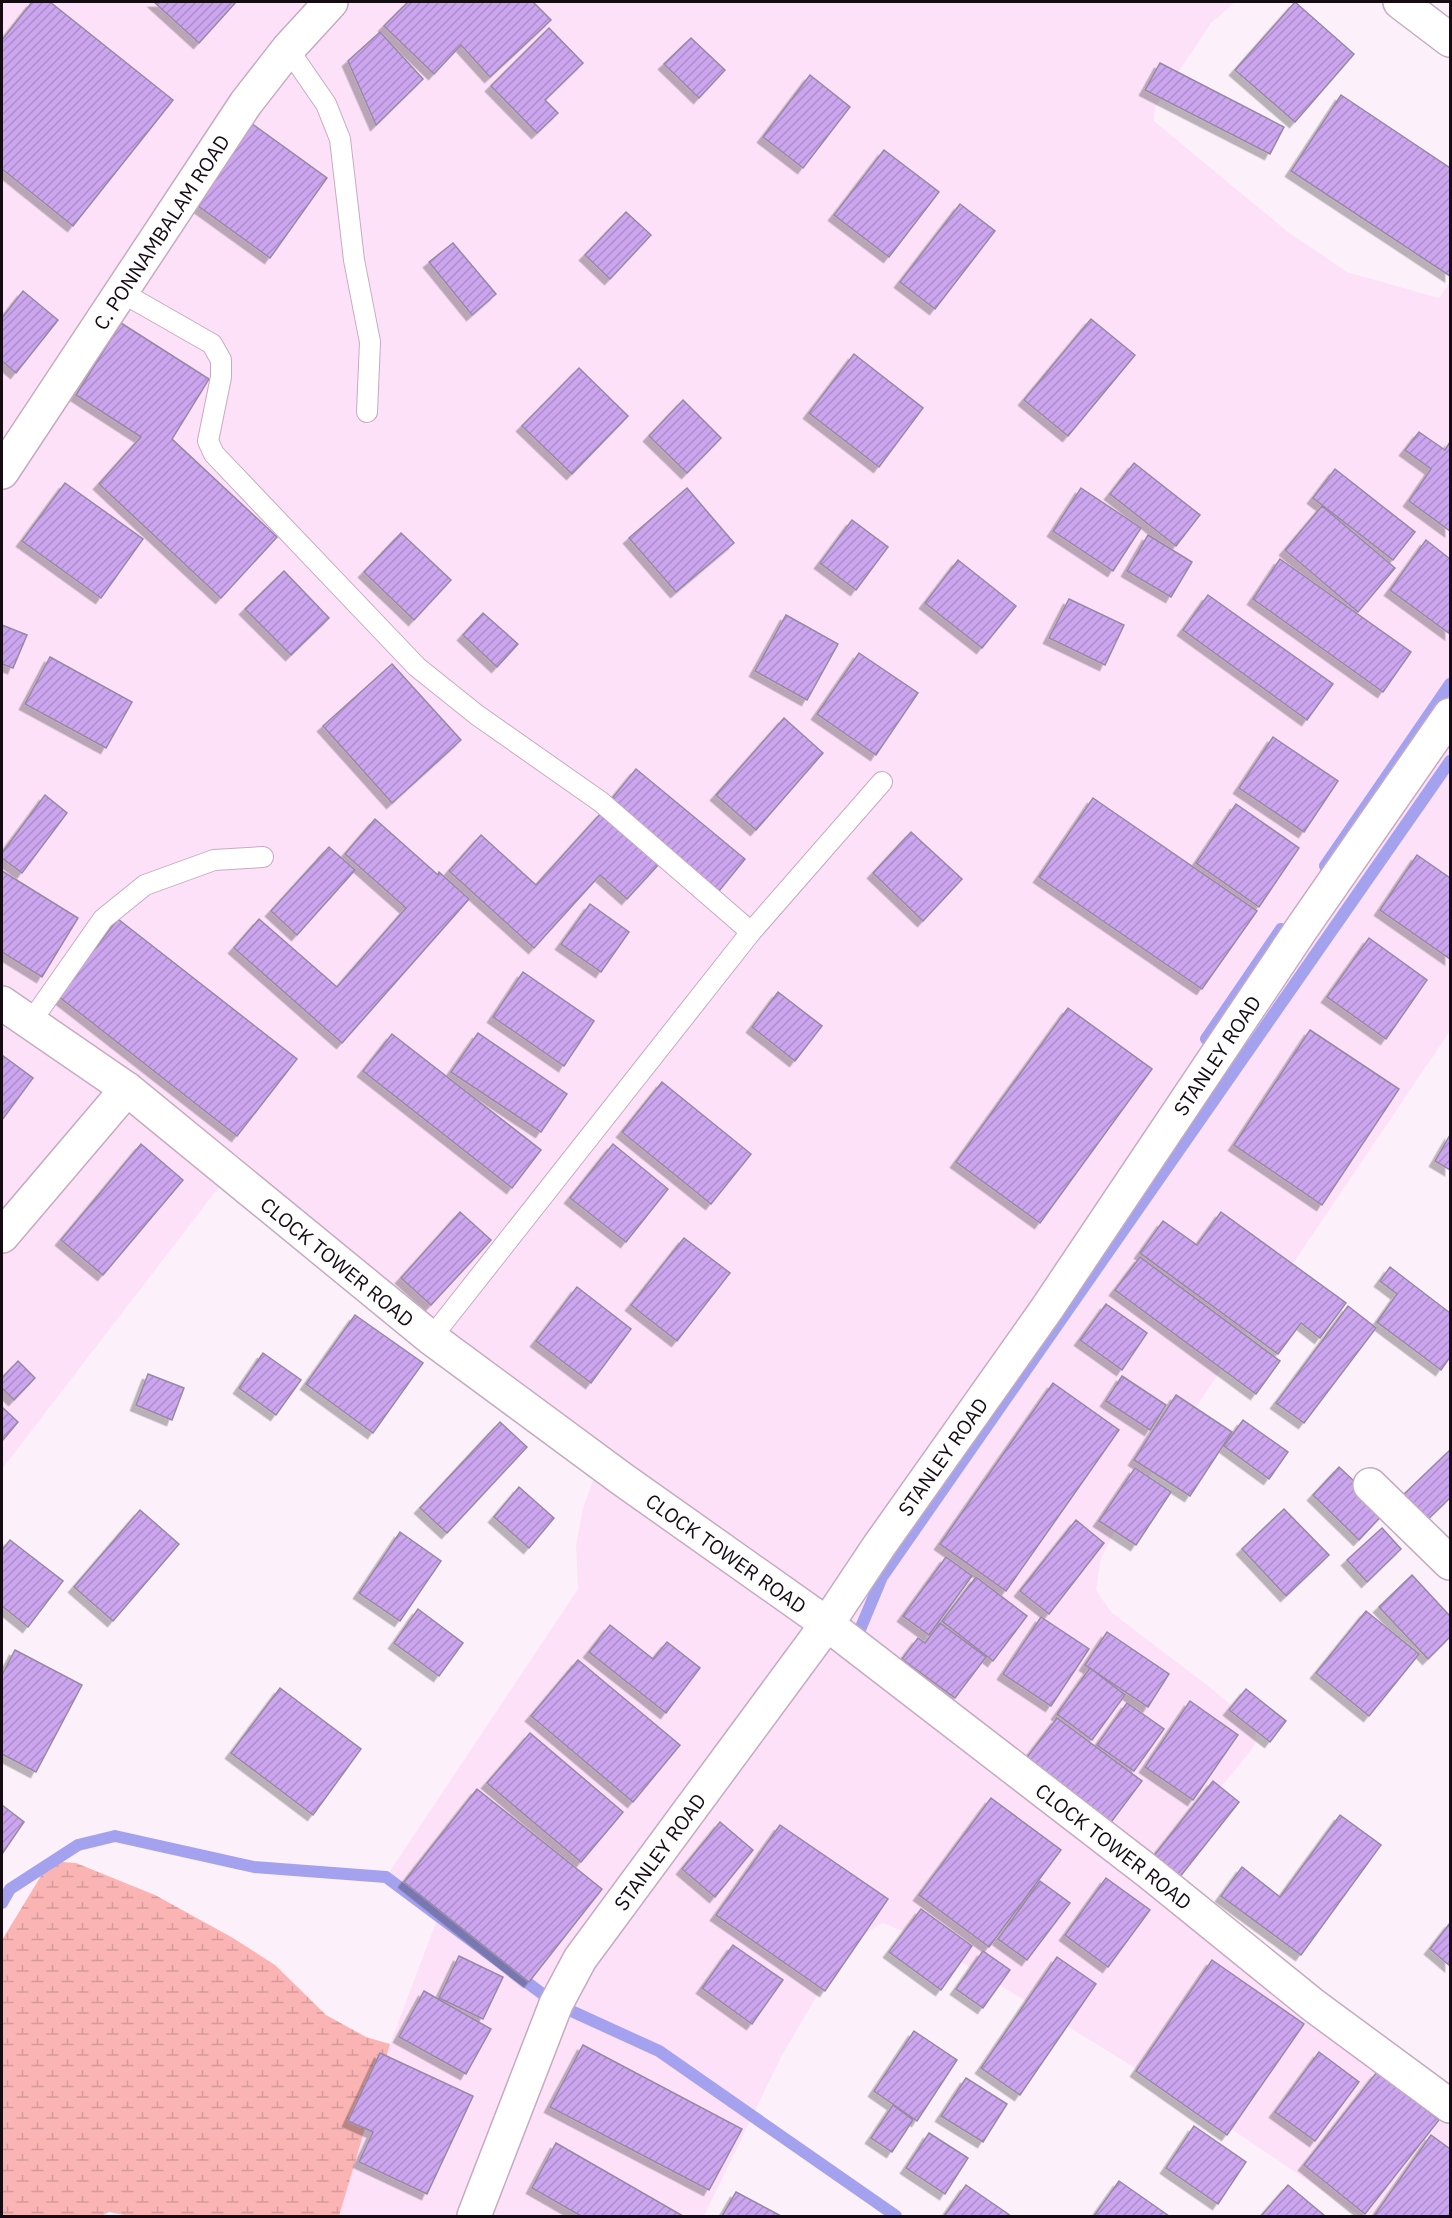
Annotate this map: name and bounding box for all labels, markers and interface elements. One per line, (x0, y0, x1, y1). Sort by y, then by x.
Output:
street label: C. PONNAMBALAM ROAD (86, 129, 235, 335)
street label: STANLEY ROAD (1167, 990, 1267, 1121)
street label: CLOCK TOWER ROAD (255, 1191, 420, 1332)
street label: STANLEY ROAD (891, 1392, 994, 1521)
street label: CLOCK TOWER ROAD (641, 1487, 812, 1619)
street label: CLOCK TOWER ROAD (1031, 1777, 1198, 1915)
street label: STANLEY ROAD (607, 1787, 711, 1915)

